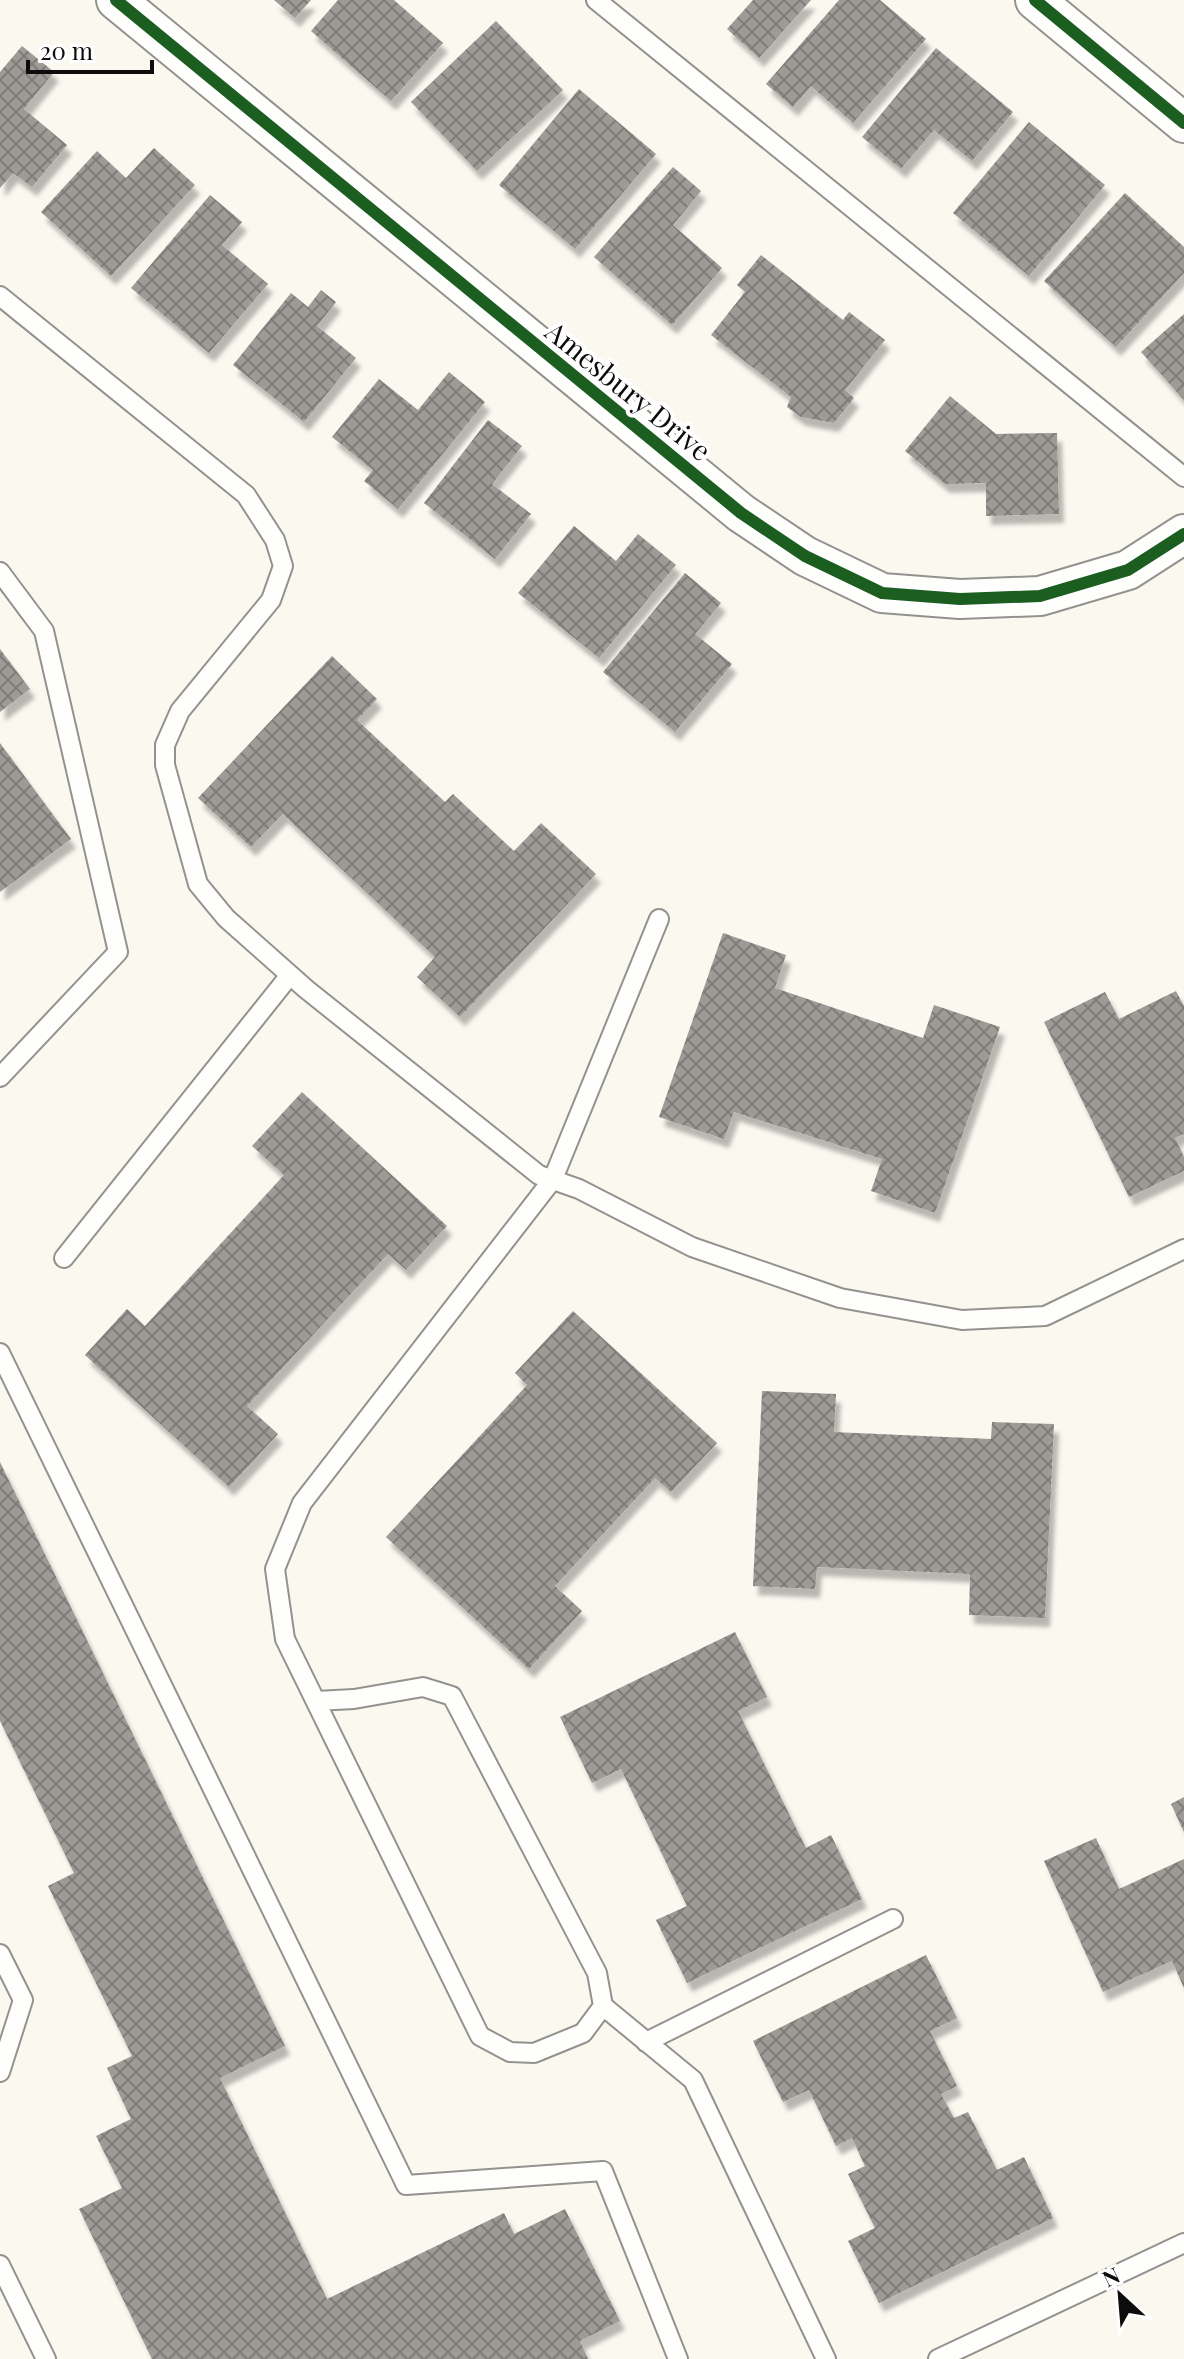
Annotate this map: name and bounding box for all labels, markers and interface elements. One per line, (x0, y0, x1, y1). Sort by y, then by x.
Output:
scale bar (28, 24, 152, 74)
text: 20 m (40, 34, 93, 66)
street label: Amesbury Drive (538, 311, 719, 468)
north arrow (1080, 2255, 1160, 2335)
text: N (1097, 2259, 1125, 2293)

